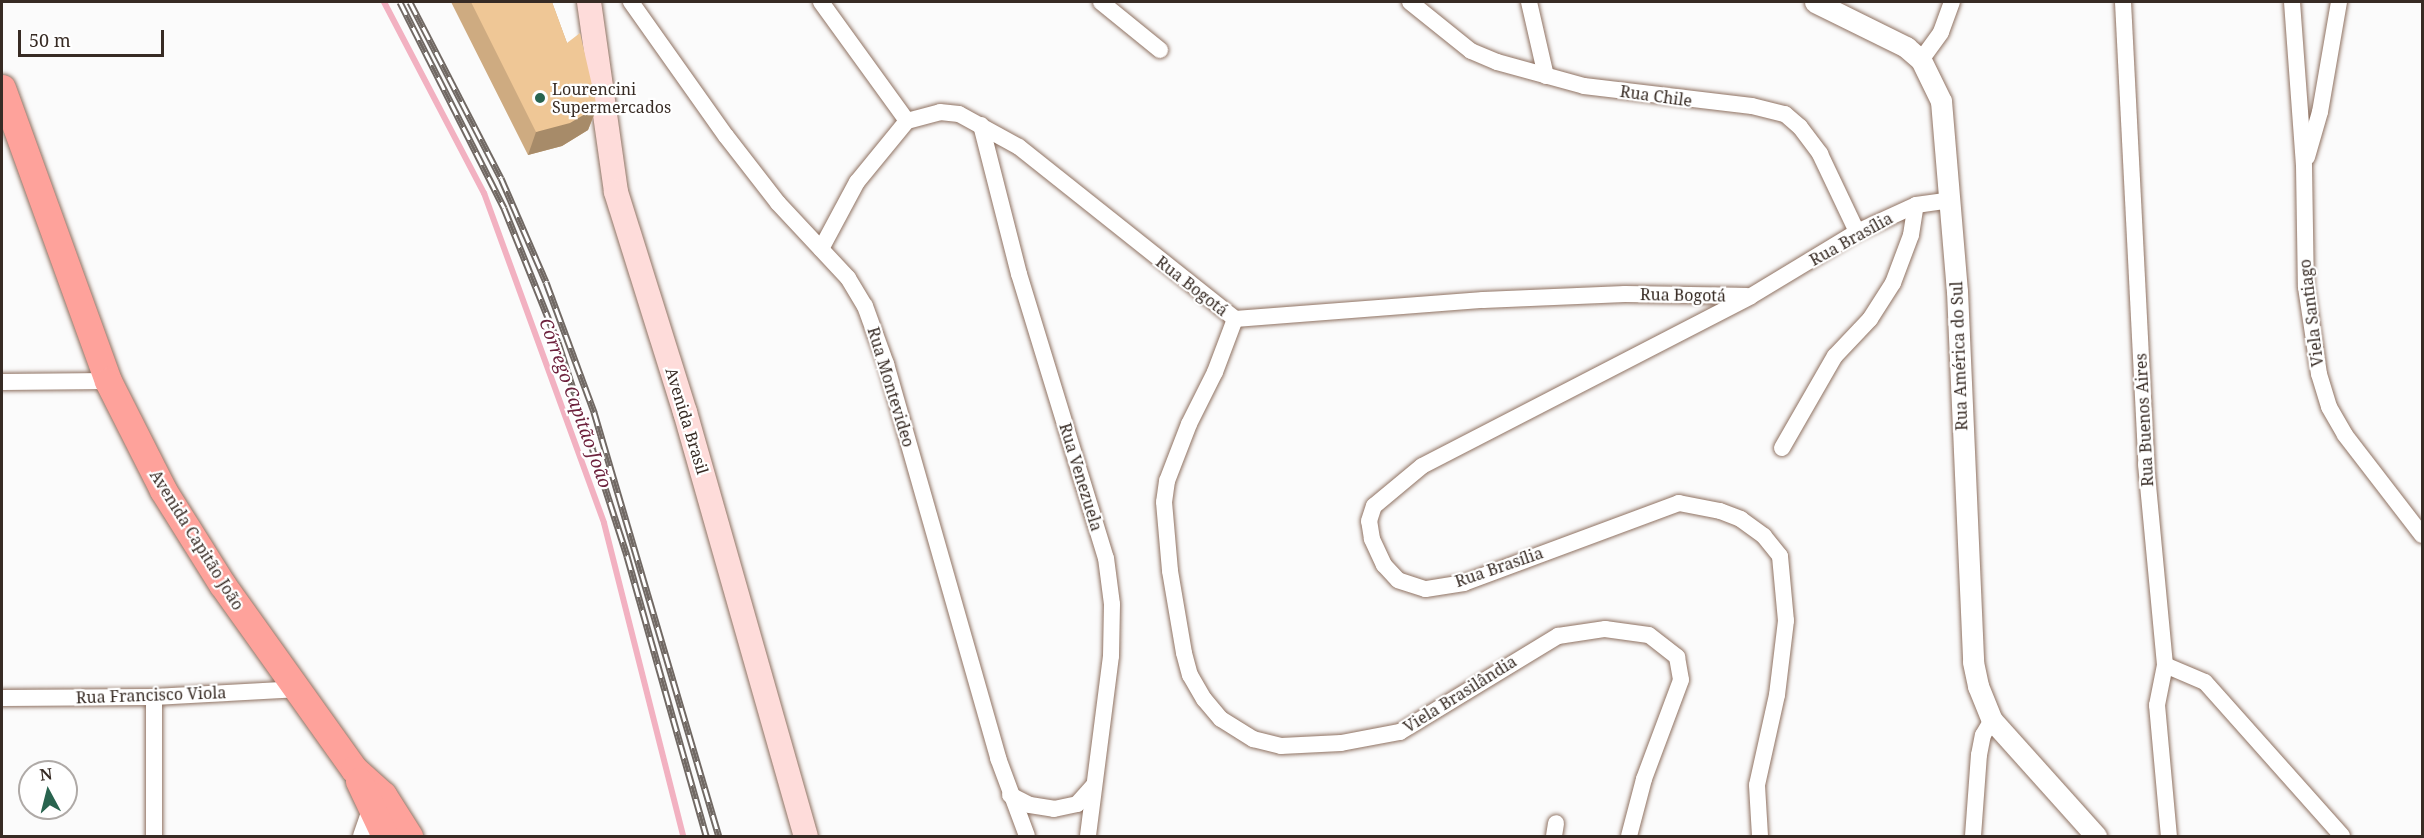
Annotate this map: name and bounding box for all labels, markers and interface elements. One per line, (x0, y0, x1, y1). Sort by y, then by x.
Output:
scale bar (21, 18, 166, 56)
text: 50 m (29, 28, 71, 52)
place label: Lourencini Supermercados (552, 79, 671, 117)
street label: Rua Chile (1619, 81, 1693, 111)
marker: Lourencini Supermercados (533, 91, 547, 105)
street label: Rua Brasília (1806, 208, 1896, 270)
street label: Rua Bogotá (1152, 252, 1232, 320)
street label: Viela Santiago (2295, 258, 2327, 368)
street label: Rua América do Sul (1947, 281, 1971, 431)
street label: Rua Bogotá (1640, 285, 1726, 305)
water label: Córrego Capitão João (535, 315, 617, 491)
street label: Rua Montevideo (864, 325, 918, 449)
street label: Rua Buenos Aires (2131, 353, 2157, 487)
street label: Avenida Brasil (662, 365, 712, 477)
street label: Rua Venezuela (1055, 421, 1107, 533)
street label: Avenida Capitão João (146, 466, 248, 614)
street label: Rua Brasília (1452, 543, 1546, 591)
street label: Viela Brasilândia (1400, 651, 1520, 737)
street label: Rua Francisco Viola (76, 683, 226, 707)
north arrow (18, 760, 78, 820)
text: N (38, 762, 54, 786)

